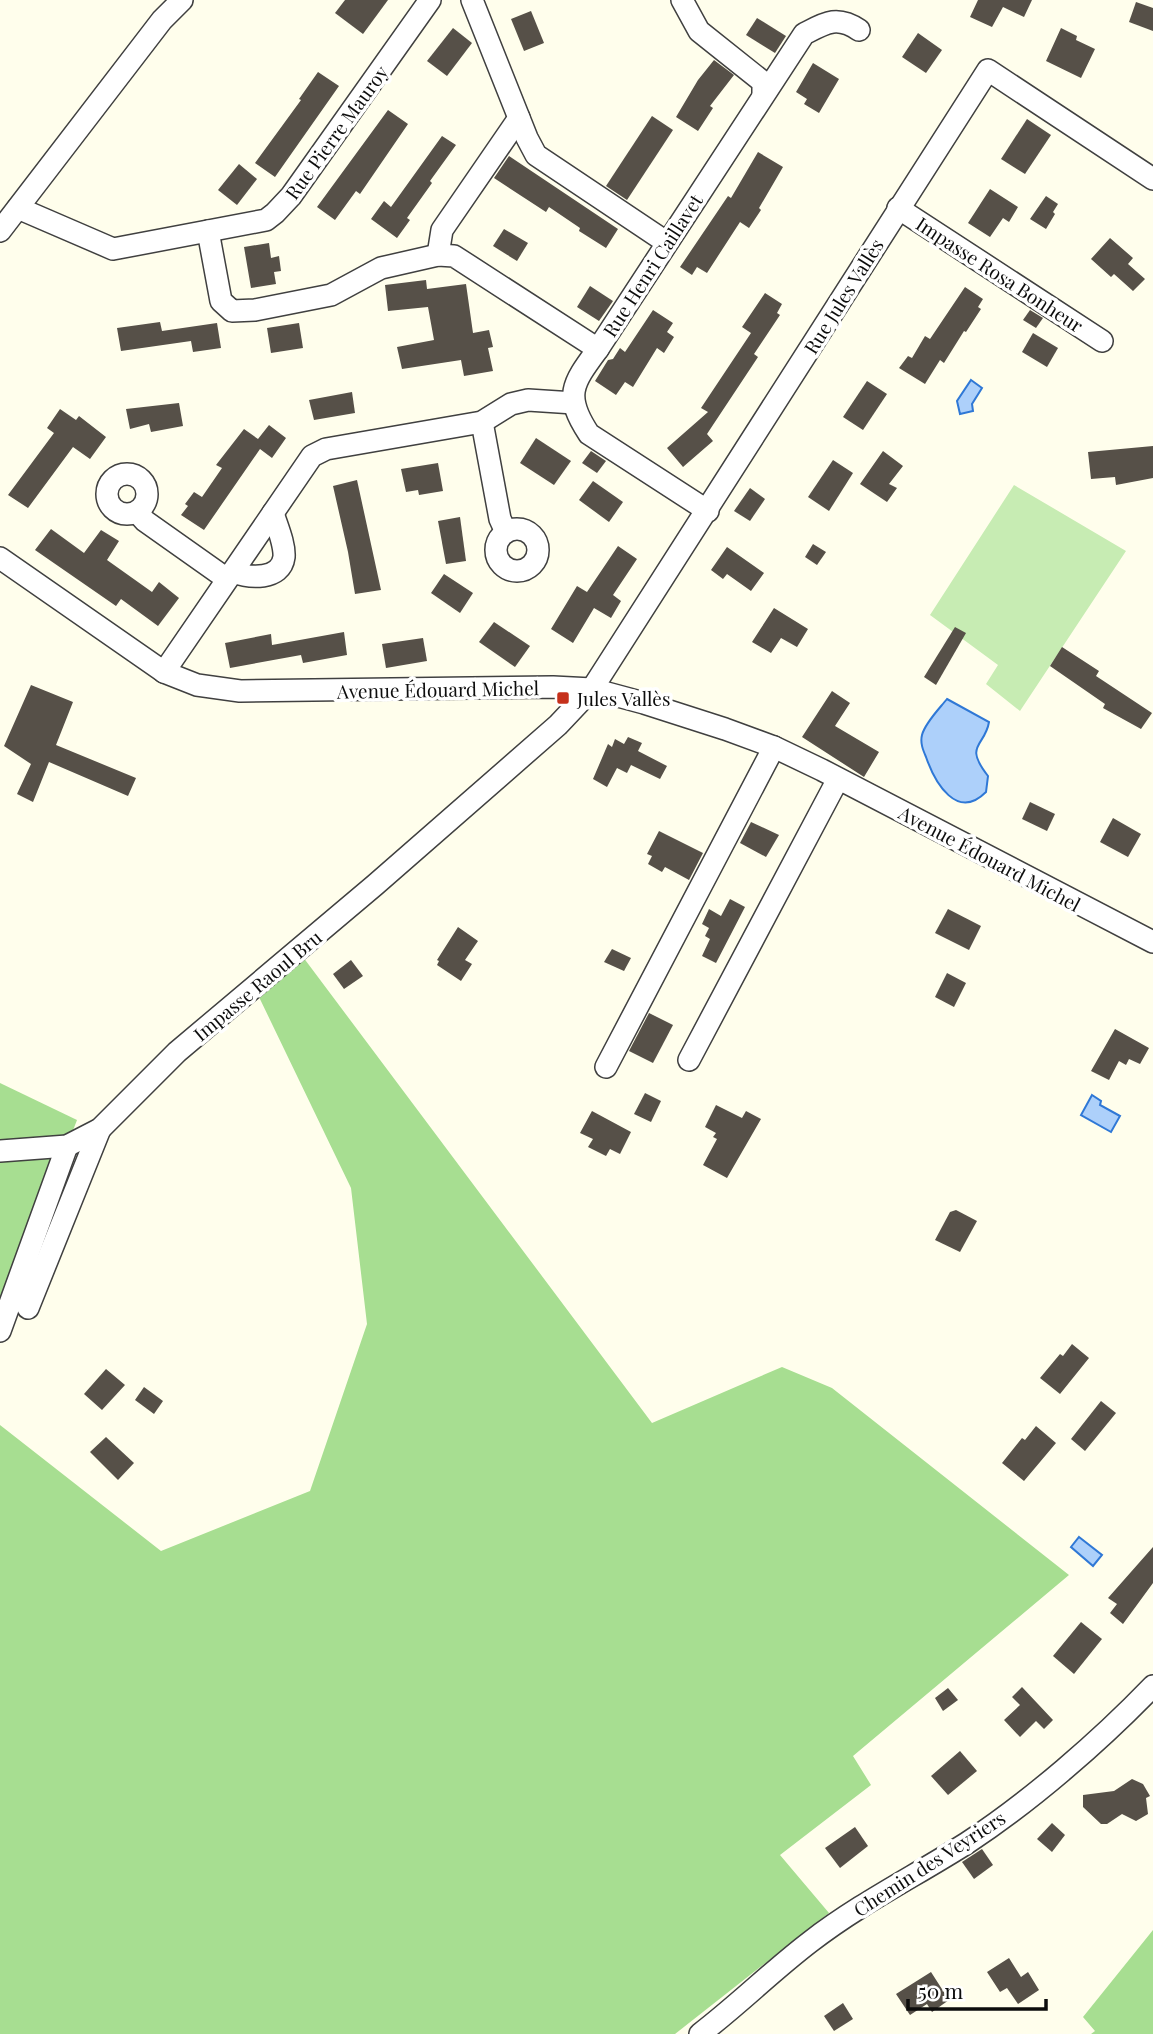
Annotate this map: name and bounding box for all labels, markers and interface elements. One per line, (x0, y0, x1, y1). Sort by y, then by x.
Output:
street label: Rue Pierre Mauroy (279, 59, 394, 204)
street label: Rue Henri Caillavet (596, 188, 708, 341)
street label: Impasse Rosa Bonheur (911, 210, 1089, 338)
street label: Rue Jules Vallès (797, 233, 889, 359)
street label: Avenue Édouard Michel (336, 674, 540, 704)
place label: Jules Vallès (576, 685, 670, 711)
marker: Jules Vallès (555, 690, 571, 706)
street label: Avenue Édouard Michel (894, 799, 1086, 917)
street label: Impasse Raoul Bru (187, 924, 327, 1046)
street label: Chemin des Veyriers (848, 1804, 1010, 1922)
scale bar (908, 1968, 1046, 2012)
text: 50 m (918, 1976, 964, 2004)

